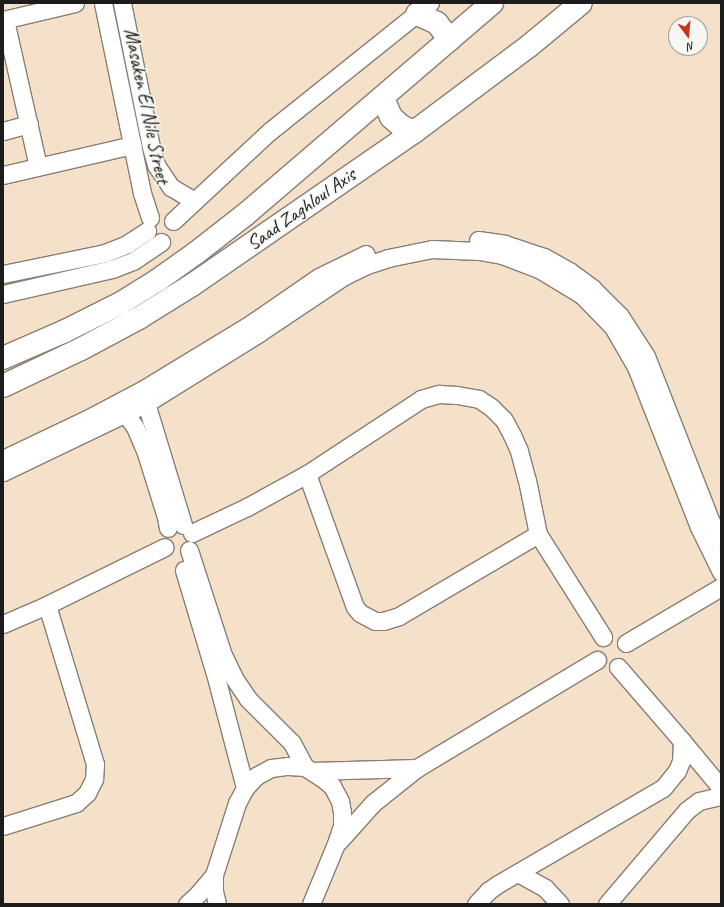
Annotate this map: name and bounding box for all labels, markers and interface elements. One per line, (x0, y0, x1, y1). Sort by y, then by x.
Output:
north arrow (668, 16, 708, 56)
street label: Masaken El Nile Street (119, 26, 175, 186)
text: N (686, 39, 696, 54)
street label: Saad Zaghloul Axis (242, 163, 360, 255)

